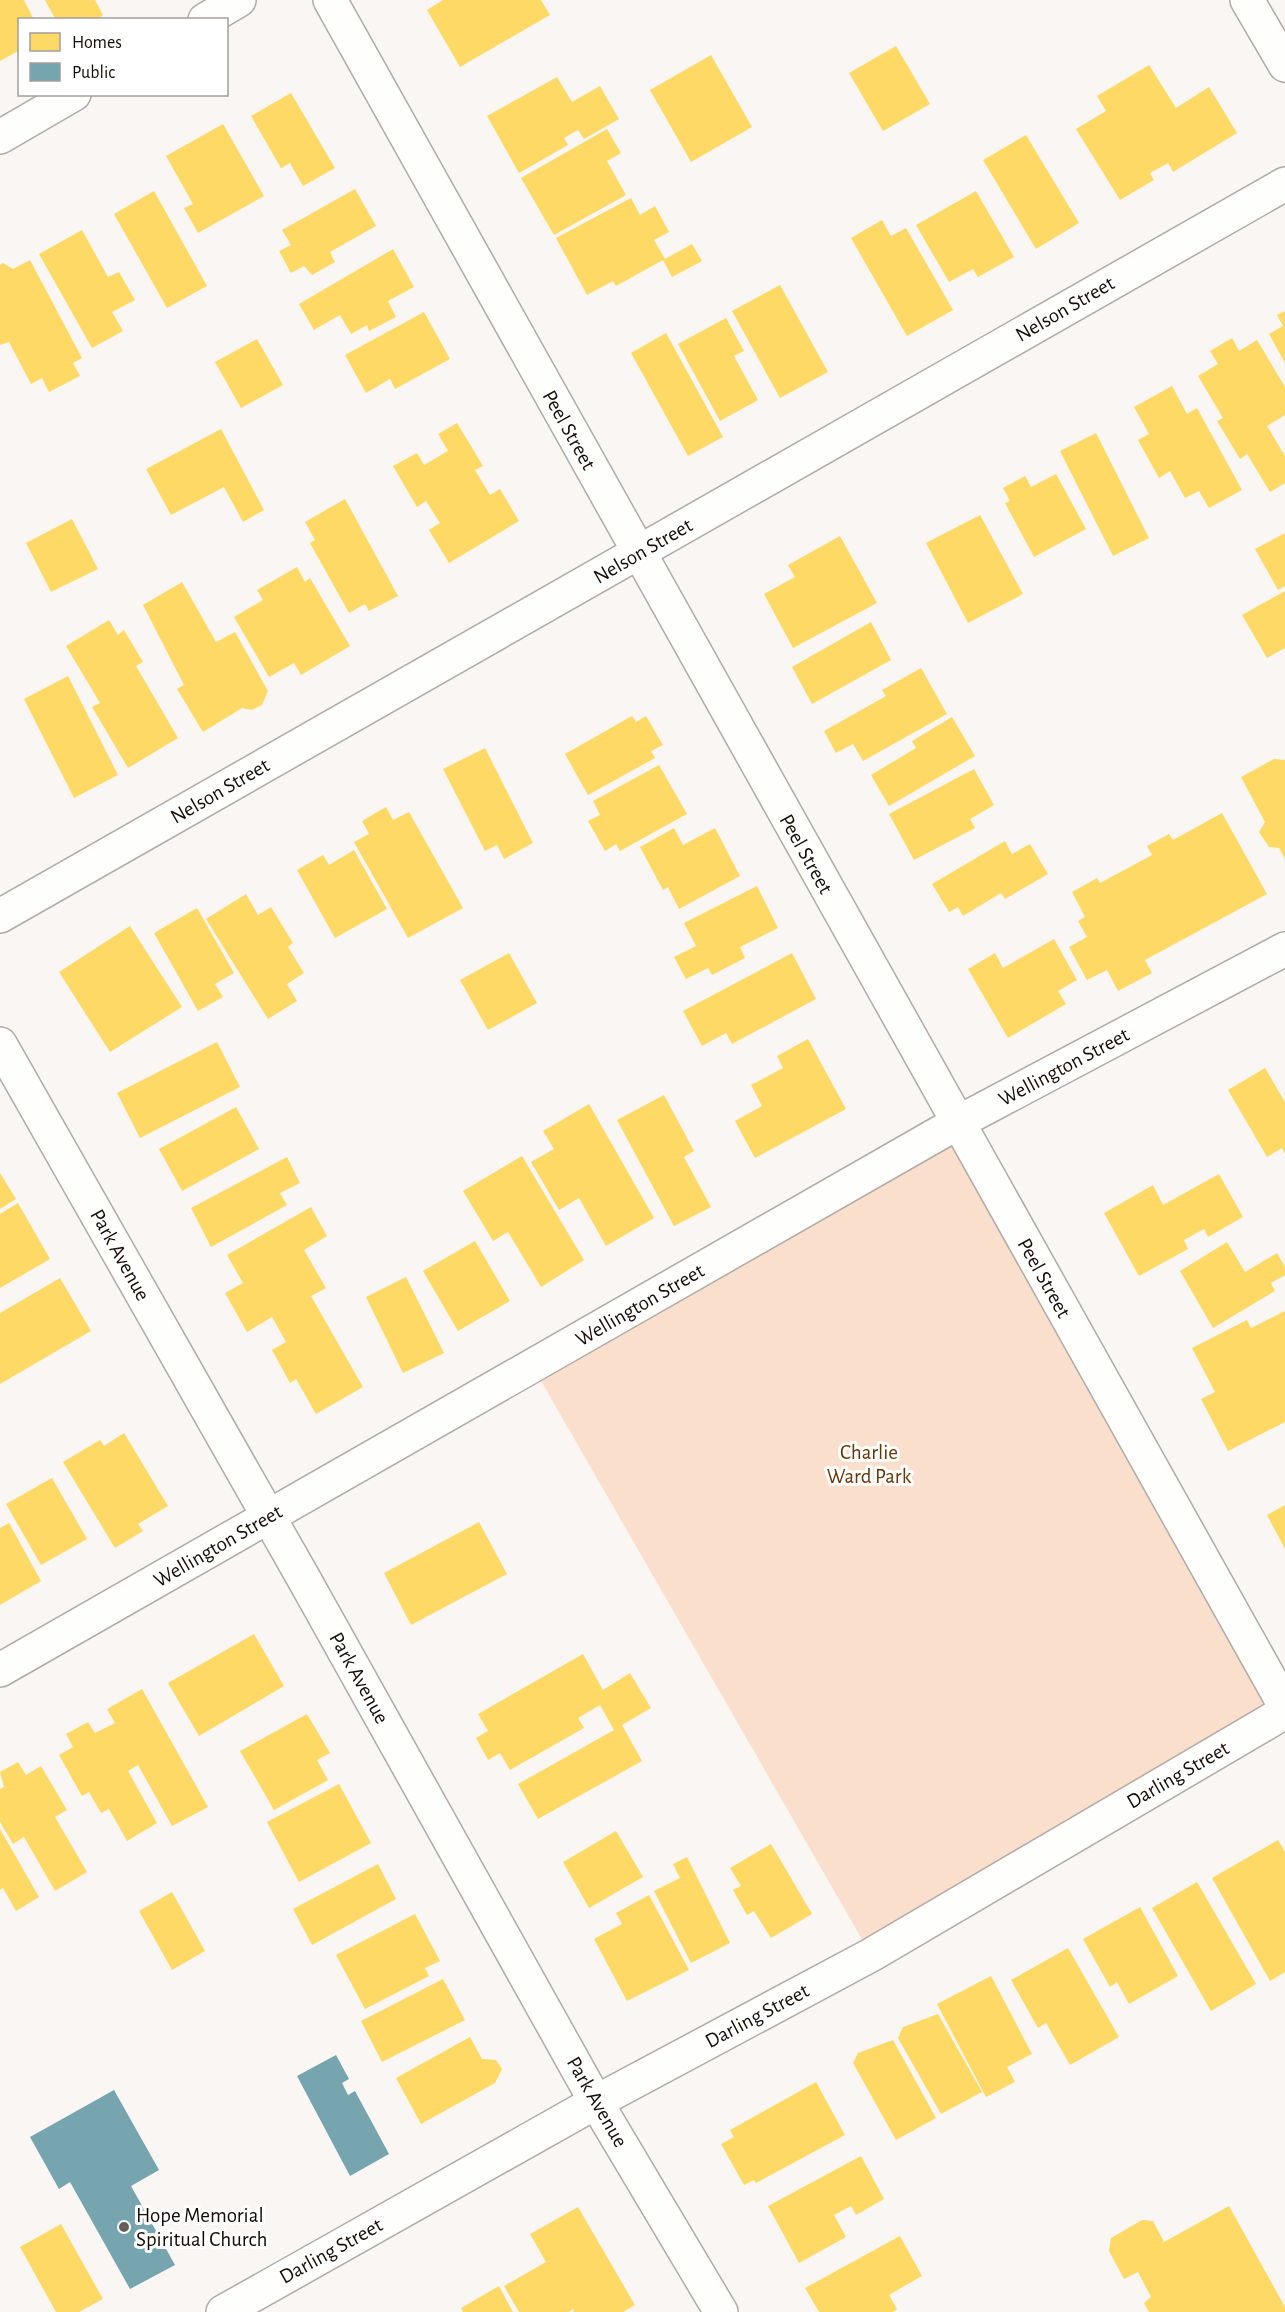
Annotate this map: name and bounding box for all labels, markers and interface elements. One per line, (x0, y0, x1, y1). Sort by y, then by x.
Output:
legend (18, 18, 228, 96)
text: Homes (72, 34, 122, 52)
text: Public (72, 64, 115, 82)
street label: Nelson Street (1012, 272, 1118, 346)
street label: Peel Street (539, 387, 600, 474)
street label: Nelson Street (590, 514, 696, 588)
street label: Nelson Street (167, 754, 273, 828)
street label: Peel Street (776, 811, 837, 898)
street label: Wellington Street (995, 1024, 1133, 1110)
street label: Park Avenue (86, 1206, 154, 1304)
street label: Peel Street (1014, 1235, 1075, 1322)
street label: Wellington Street (572, 1260, 708, 1350)
park label: Charlie Ward Park (827, 1442, 912, 1487)
street label: Wellington Street (150, 1501, 286, 1591)
street label: Park Avenue (325, 1629, 393, 1727)
street label: Darling Street (1123, 1737, 1233, 1813)
street label: Darling Street (702, 1980, 813, 2052)
street label: Park Avenue (563, 2053, 631, 2151)
place label: Hope Memorial Spiritual Church (136, 2205, 267, 2250)
street label: Darling Street (276, 2214, 386, 2288)
marker: Hope Memorial Spiritual Church (117, 2220, 131, 2234)

